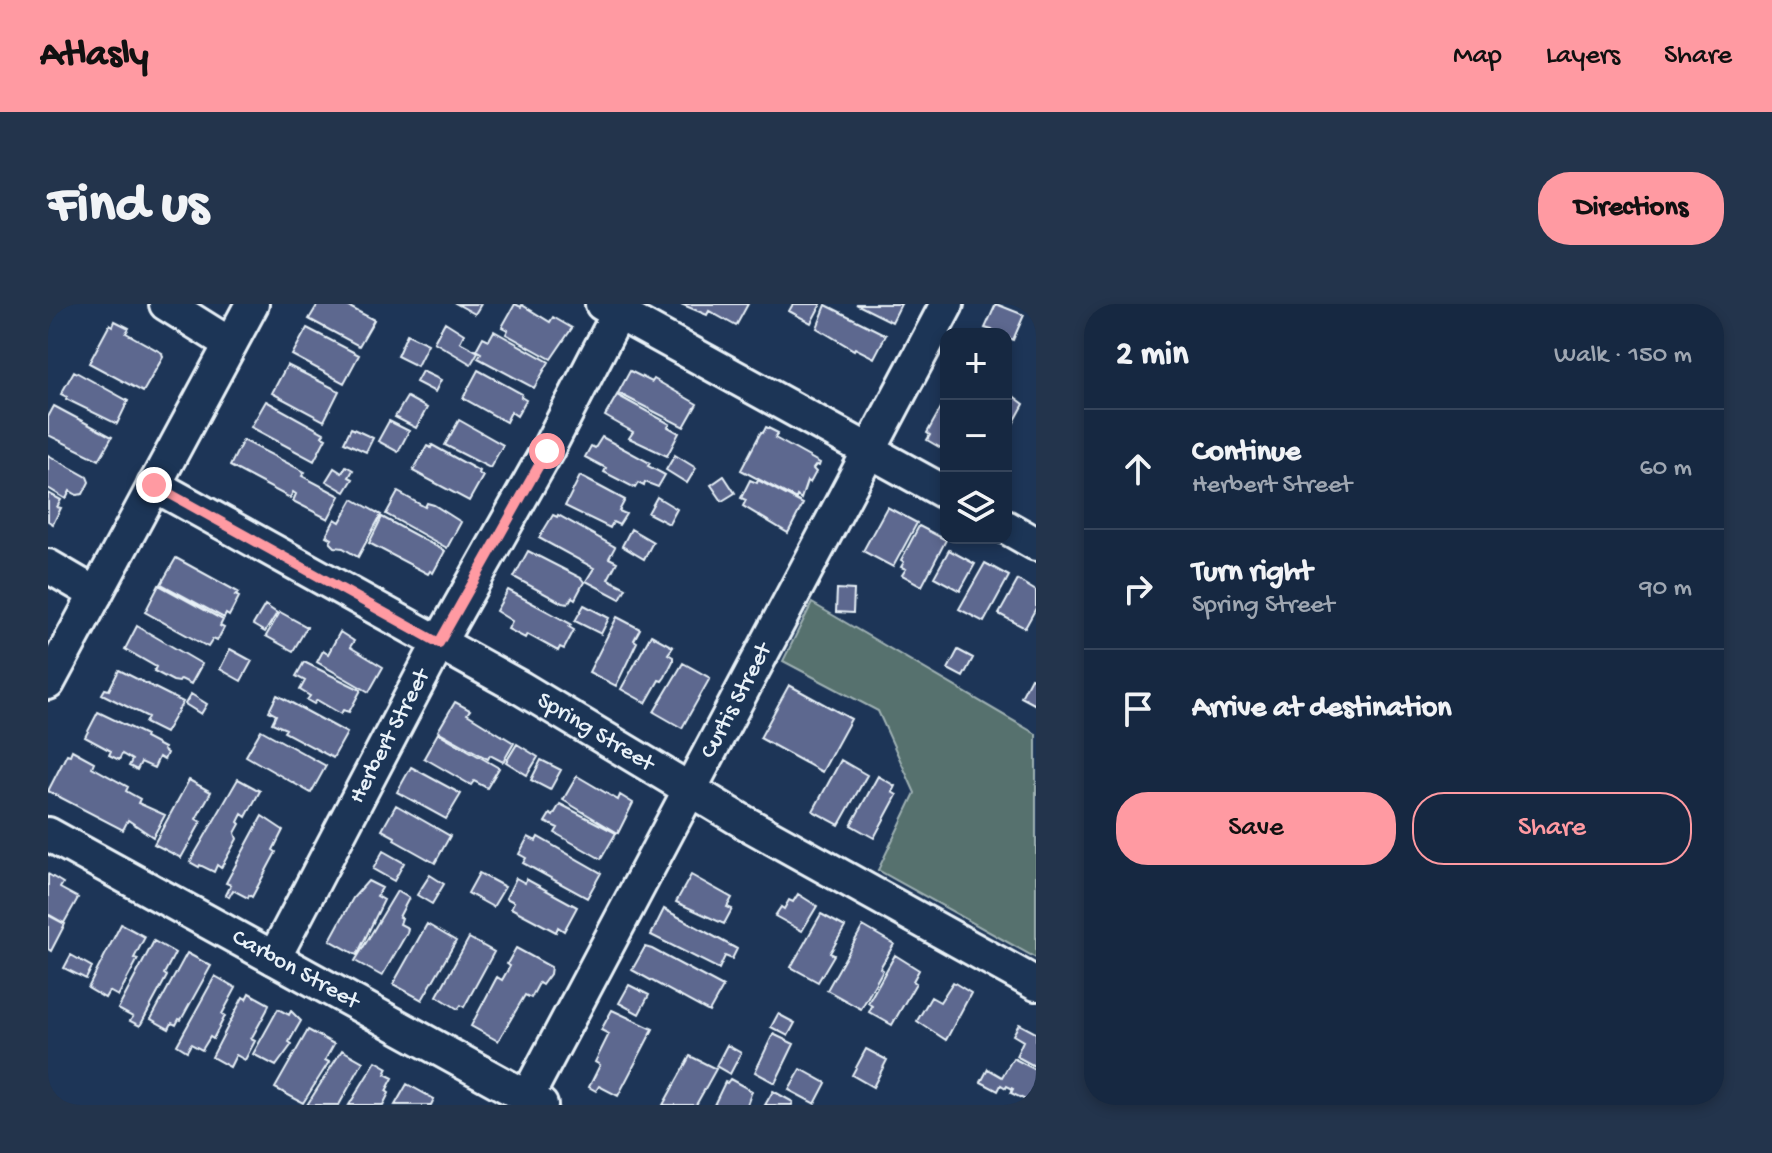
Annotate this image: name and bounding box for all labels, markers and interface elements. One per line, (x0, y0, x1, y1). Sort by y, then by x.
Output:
text: Atlasly (40, 34, 148, 78)
text: Map (1453, 40, 1502, 73)
text: Layers (1546, 40, 1620, 73)
text: Share (1664, 40, 1732, 73)
button: Directions (1538, 172, 1724, 245)
text: Find us (48, 175, 208, 241)
map controls (940, 328, 1012, 544)
button: + (940, 328, 1012, 400)
text: 2 min (1116, 336, 1188, 376)
text: Walk · 150 m (1554, 341, 1692, 372)
button: − (940, 400, 1012, 472)
route start (529, 433, 565, 469)
text: Continue (1192, 436, 1301, 471)
icon: ahead (1116, 447, 1160, 491)
text: 60 m (1639, 454, 1692, 485)
route end (136, 467, 172, 503)
text: Herbert Street (1192, 471, 1352, 502)
button: layers (940, 472, 1012, 544)
text: Turn right (1192, 556, 1312, 591)
icon: right (1116, 567, 1160, 611)
text: 90 m (1640, 574, 1692, 605)
text: Spring Street (1192, 591, 1334, 622)
street label: Curtis Street (694, 637, 780, 764)
street label: Herbert Street (343, 662, 438, 809)
street label: Spring Street (531, 686, 661, 780)
icon: arrive (1116, 687, 1160, 731)
text: Arrive at destination (1192, 692, 1452, 727)
button: Save (1116, 792, 1396, 865)
button: Share (1412, 792, 1692, 865)
street label: Carbon Street (226, 923, 366, 1018)

